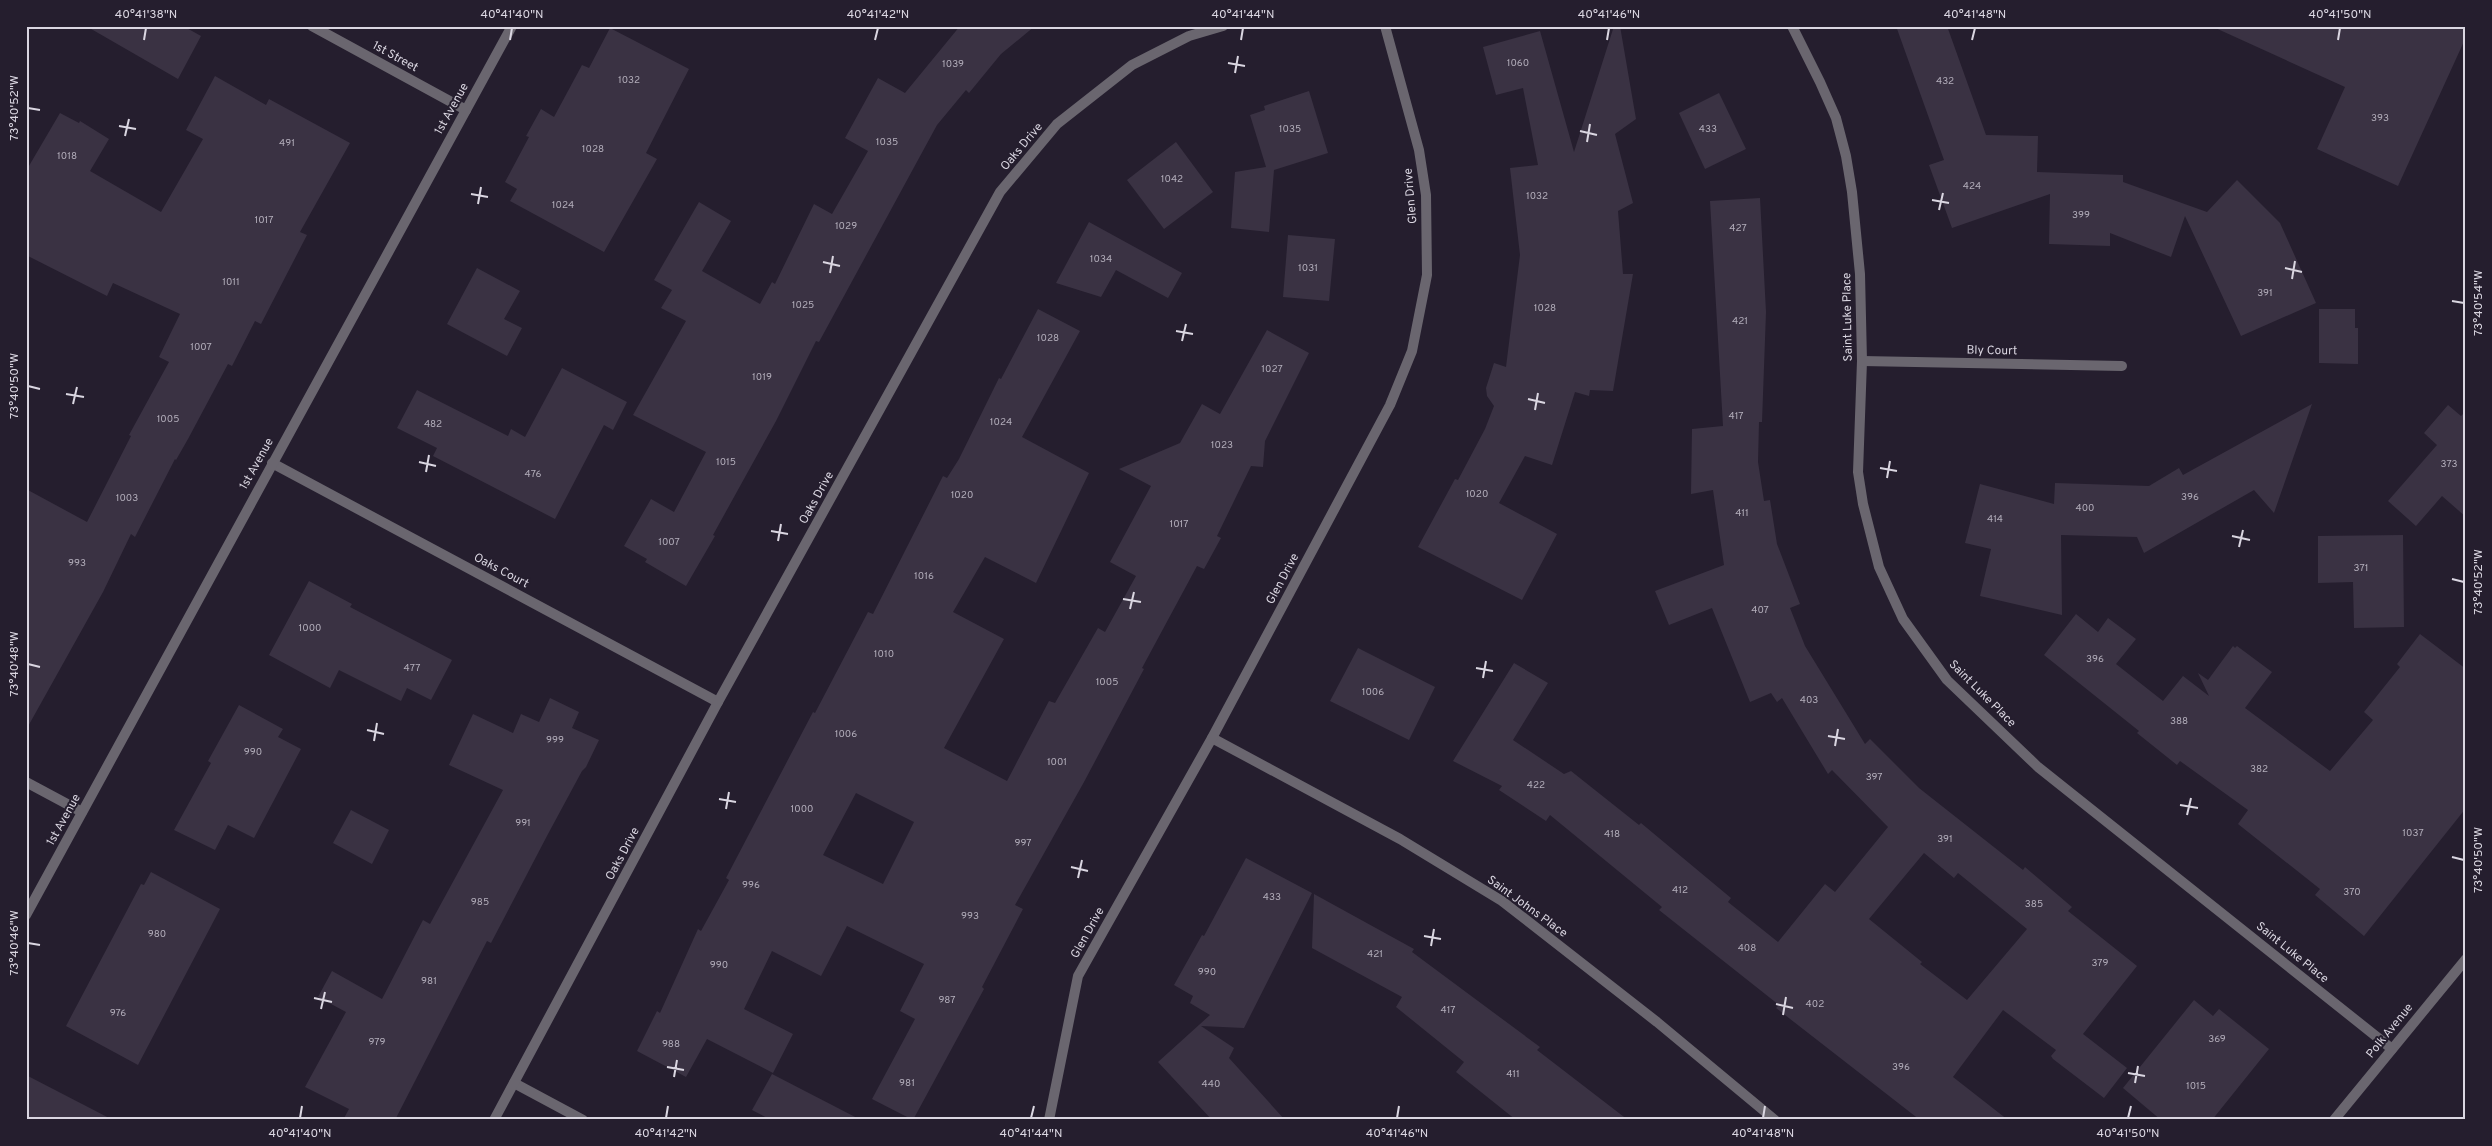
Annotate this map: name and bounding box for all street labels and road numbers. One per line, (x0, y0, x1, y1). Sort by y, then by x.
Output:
street label: 1st Street (369, 38, 421, 76)
street label: 1st Avenue (431, 80, 473, 138)
street label: Oaks Drive (997, 120, 1047, 174)
street label: Glen Drive (1401, 167, 1421, 225)
street label: Saint Luke Place (1839, 272, 1857, 362)
street label: Bly Court (1966, 343, 2018, 359)
street label: 1st Avenue (236, 435, 278, 493)
street label: Oaks Drive (796, 469, 838, 527)
street label: Oaks Court (471, 550, 531, 592)
street label: Glen Drive (1263, 551, 1303, 607)
street label: Saint Luke Place (1945, 657, 2019, 731)
street label: 1st Avenue (43, 791, 85, 849)
street label: Oaks Drive (602, 825, 644, 883)
street label: Saint Johns Place (1484, 872, 1570, 942)
street label: Glen Drive (1067, 905, 1109, 961)
street label: Saint Luke Place (2252, 919, 2332, 987)
street label: Polk Avenue (2363, 1000, 2417, 1062)

